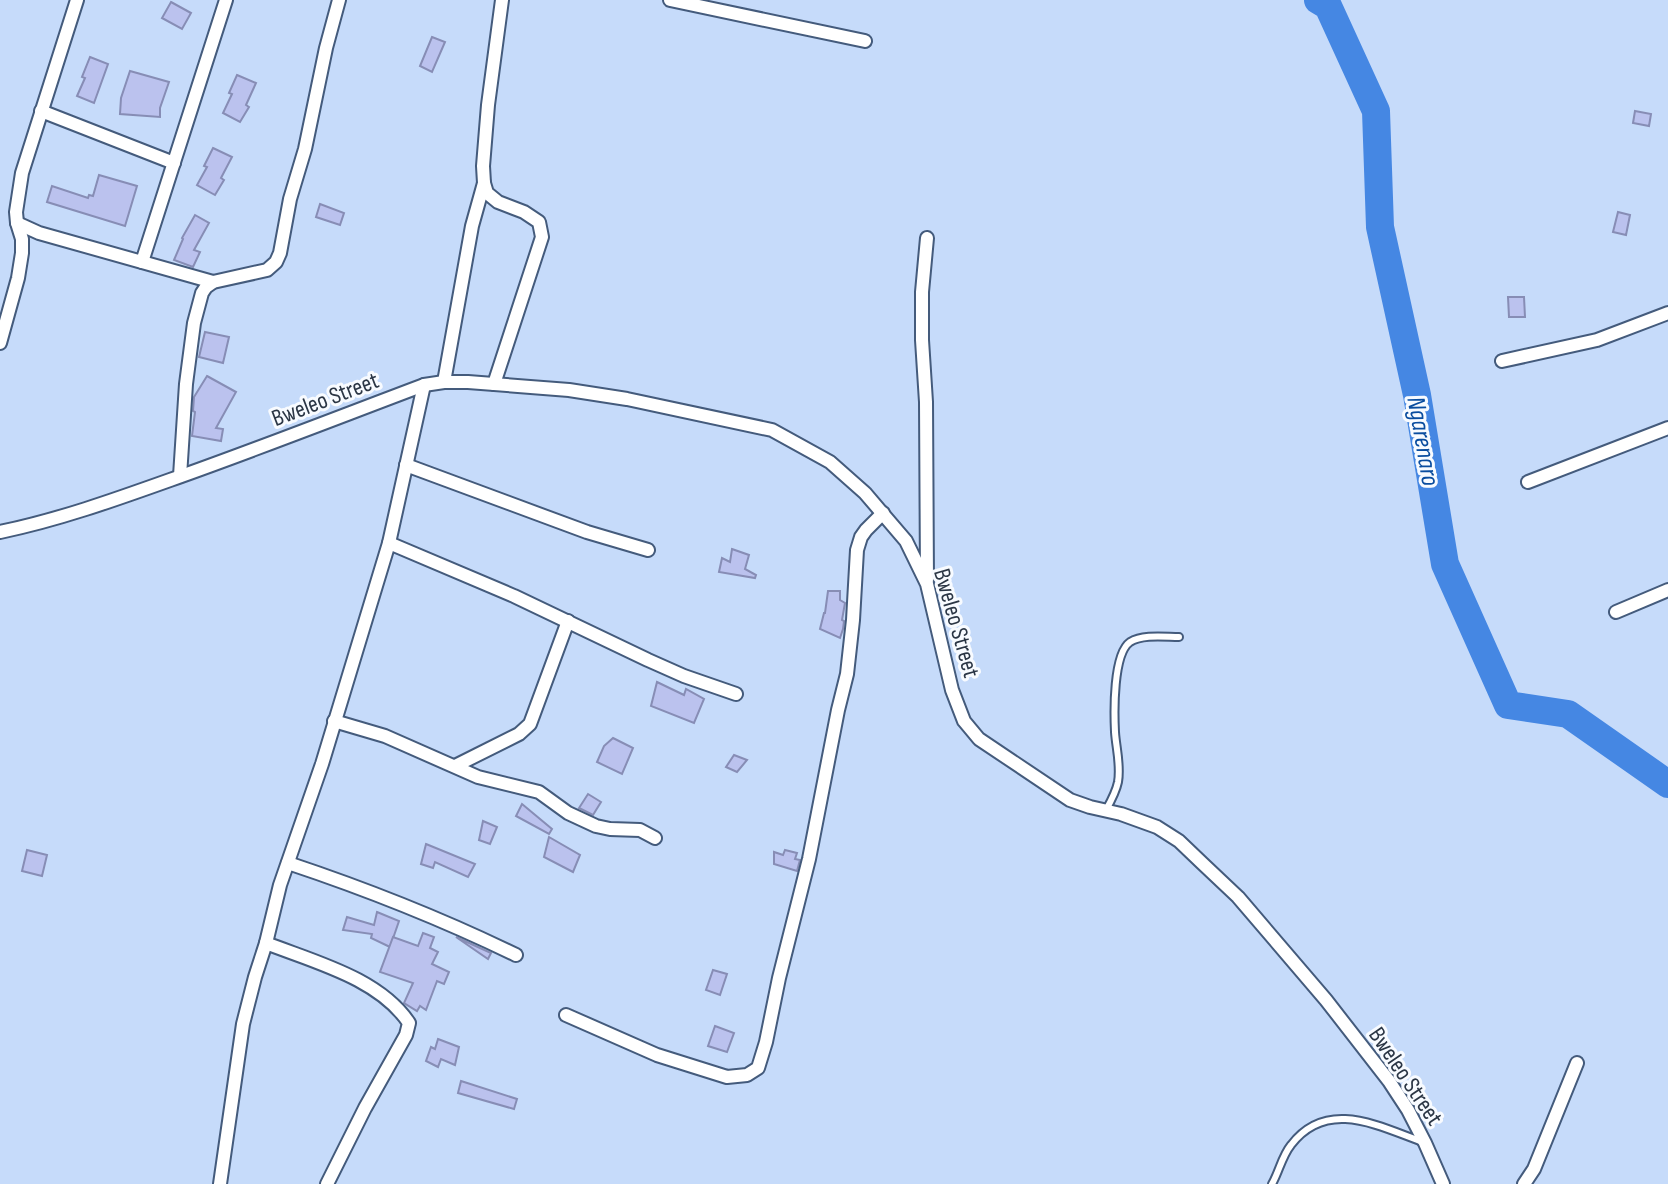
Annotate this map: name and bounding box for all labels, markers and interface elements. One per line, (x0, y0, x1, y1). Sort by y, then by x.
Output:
street label: Bweleo Street (268, 366, 383, 433)
water label: Ngarenaro (1399, 394, 1446, 489)
street label: Bweleo Street (927, 565, 986, 681)
street label: Bweleo Street (1362, 1022, 1449, 1131)

